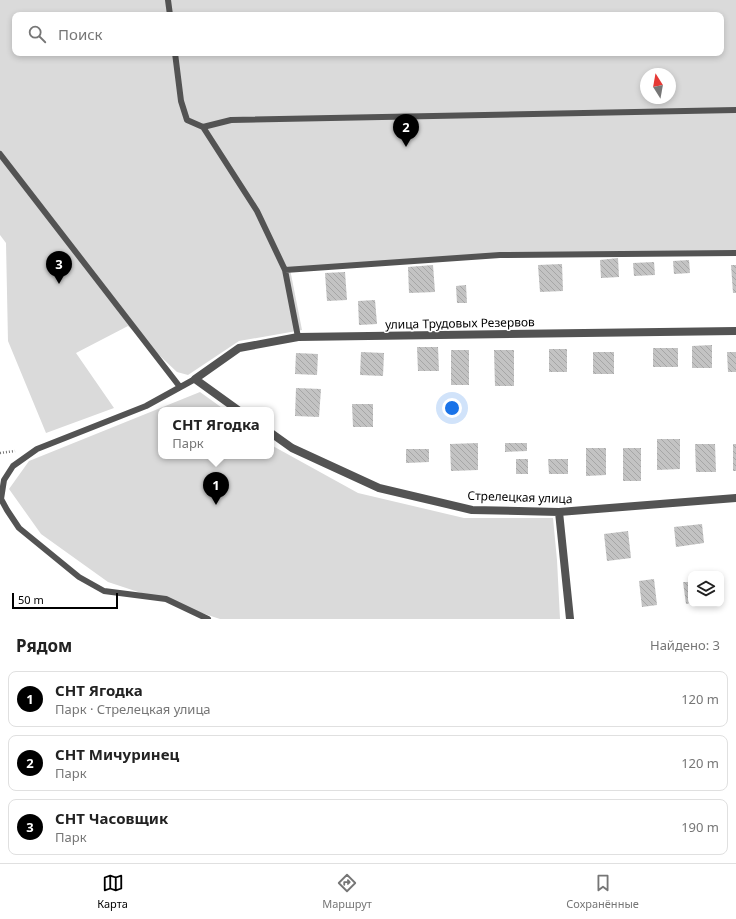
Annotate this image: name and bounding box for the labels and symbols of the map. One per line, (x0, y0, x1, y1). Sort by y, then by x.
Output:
north arrow (640, 68, 676, 104)
pin: 2 (393, 114, 419, 147)
pin: 3 (46, 251, 72, 284)
street label: улица Трудовых Резервов (385, 313, 535, 333)
your location (442, 398, 462, 418)
pin: 1 (203, 472, 229, 505)
street label: Стрелецкая улица (467, 487, 573, 507)
scale bar (12, 591, 118, 610)

